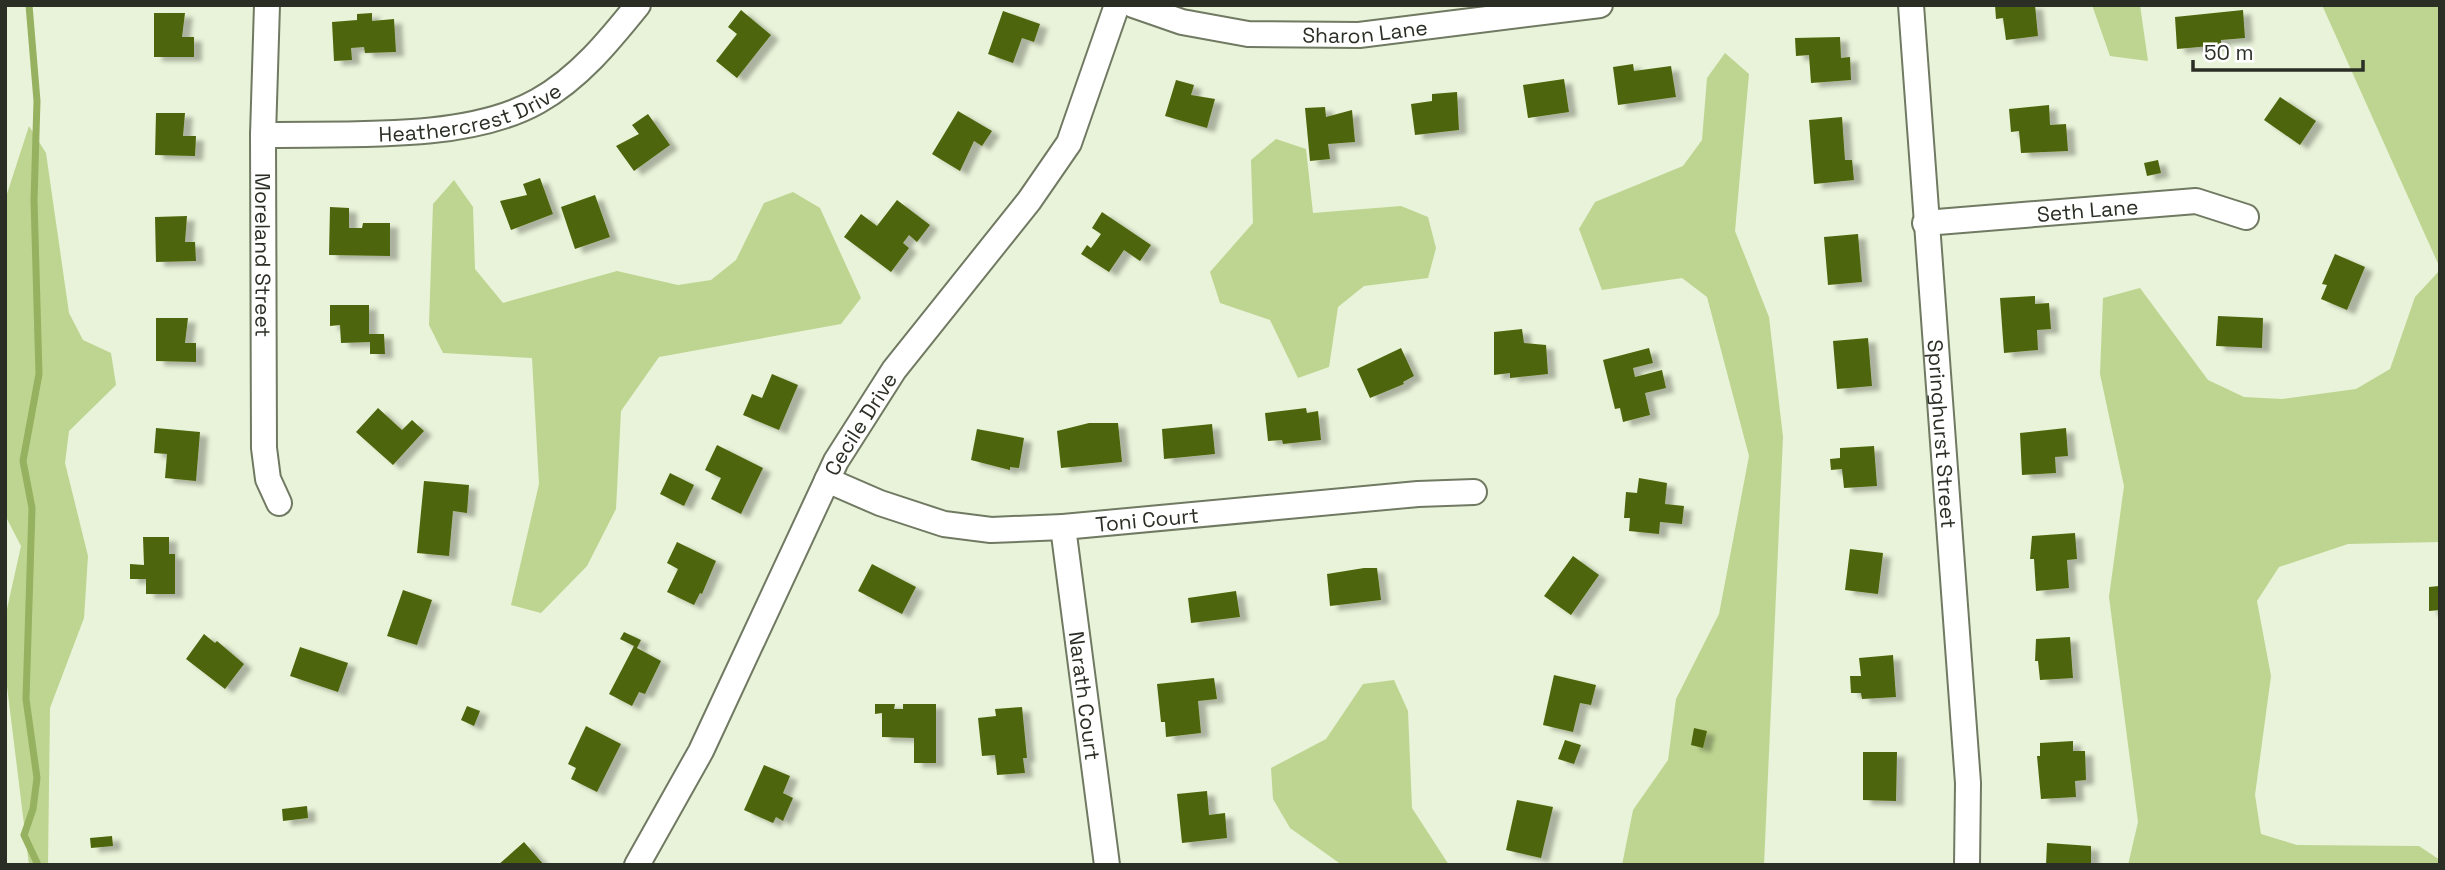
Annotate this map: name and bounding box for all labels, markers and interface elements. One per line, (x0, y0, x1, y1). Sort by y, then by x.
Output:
street label: Sharon Lane (1302, 13, 1429, 49)
scale bar (2193, 28, 2363, 72)
text: 50 m (2204, 39, 2254, 66)
street label: Heathercrest Drive (378, 77, 566, 147)
street label: Moreland Street (250, 173, 277, 337)
street label: Seth Lane (2036, 192, 2139, 227)
street label: Springhurst Street (1922, 338, 1963, 529)
street label: Cecile Drive (818, 367, 903, 479)
street label: Toni Court (1094, 501, 1200, 537)
street label: Narath Court (1063, 629, 1107, 762)

